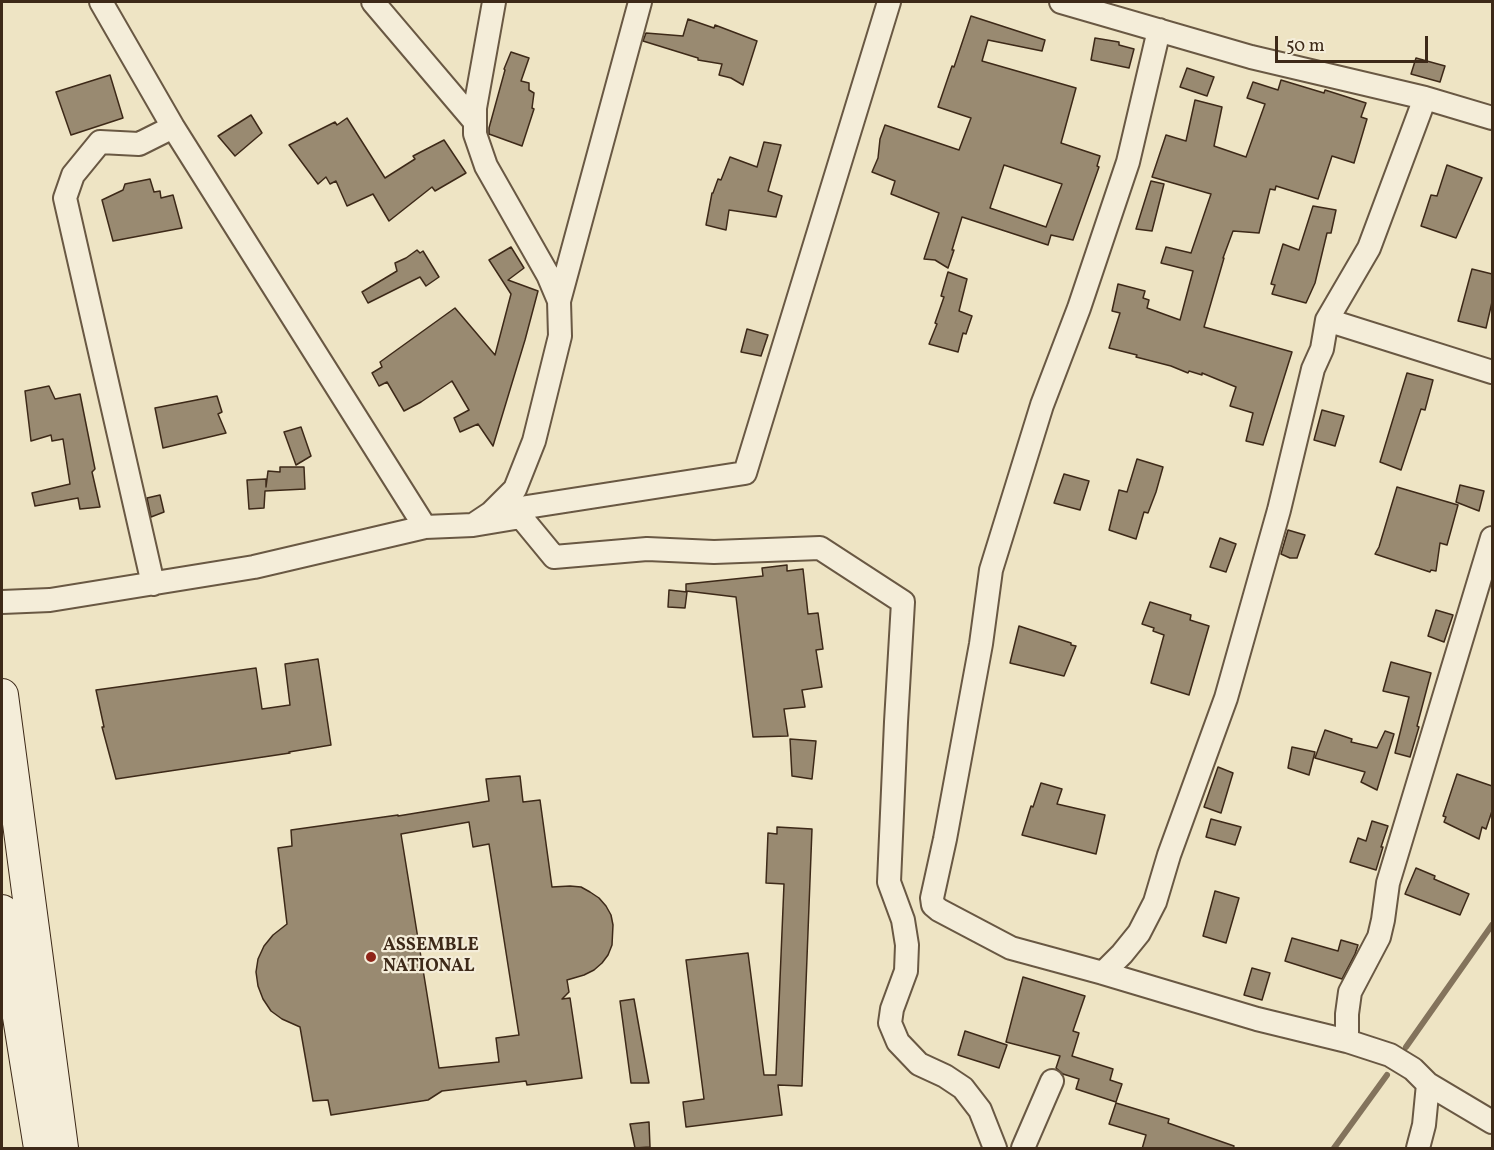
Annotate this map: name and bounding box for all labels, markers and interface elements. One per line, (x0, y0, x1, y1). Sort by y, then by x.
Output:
scale bar (1278, 24, 1431, 62)
text: 50 m (1286, 34, 1325, 59)
place label: ASSEMBLE NATIONAL (383, 936, 479, 978)
marker: ASSEMBLE NATIONAL (364, 950, 378, 964)

